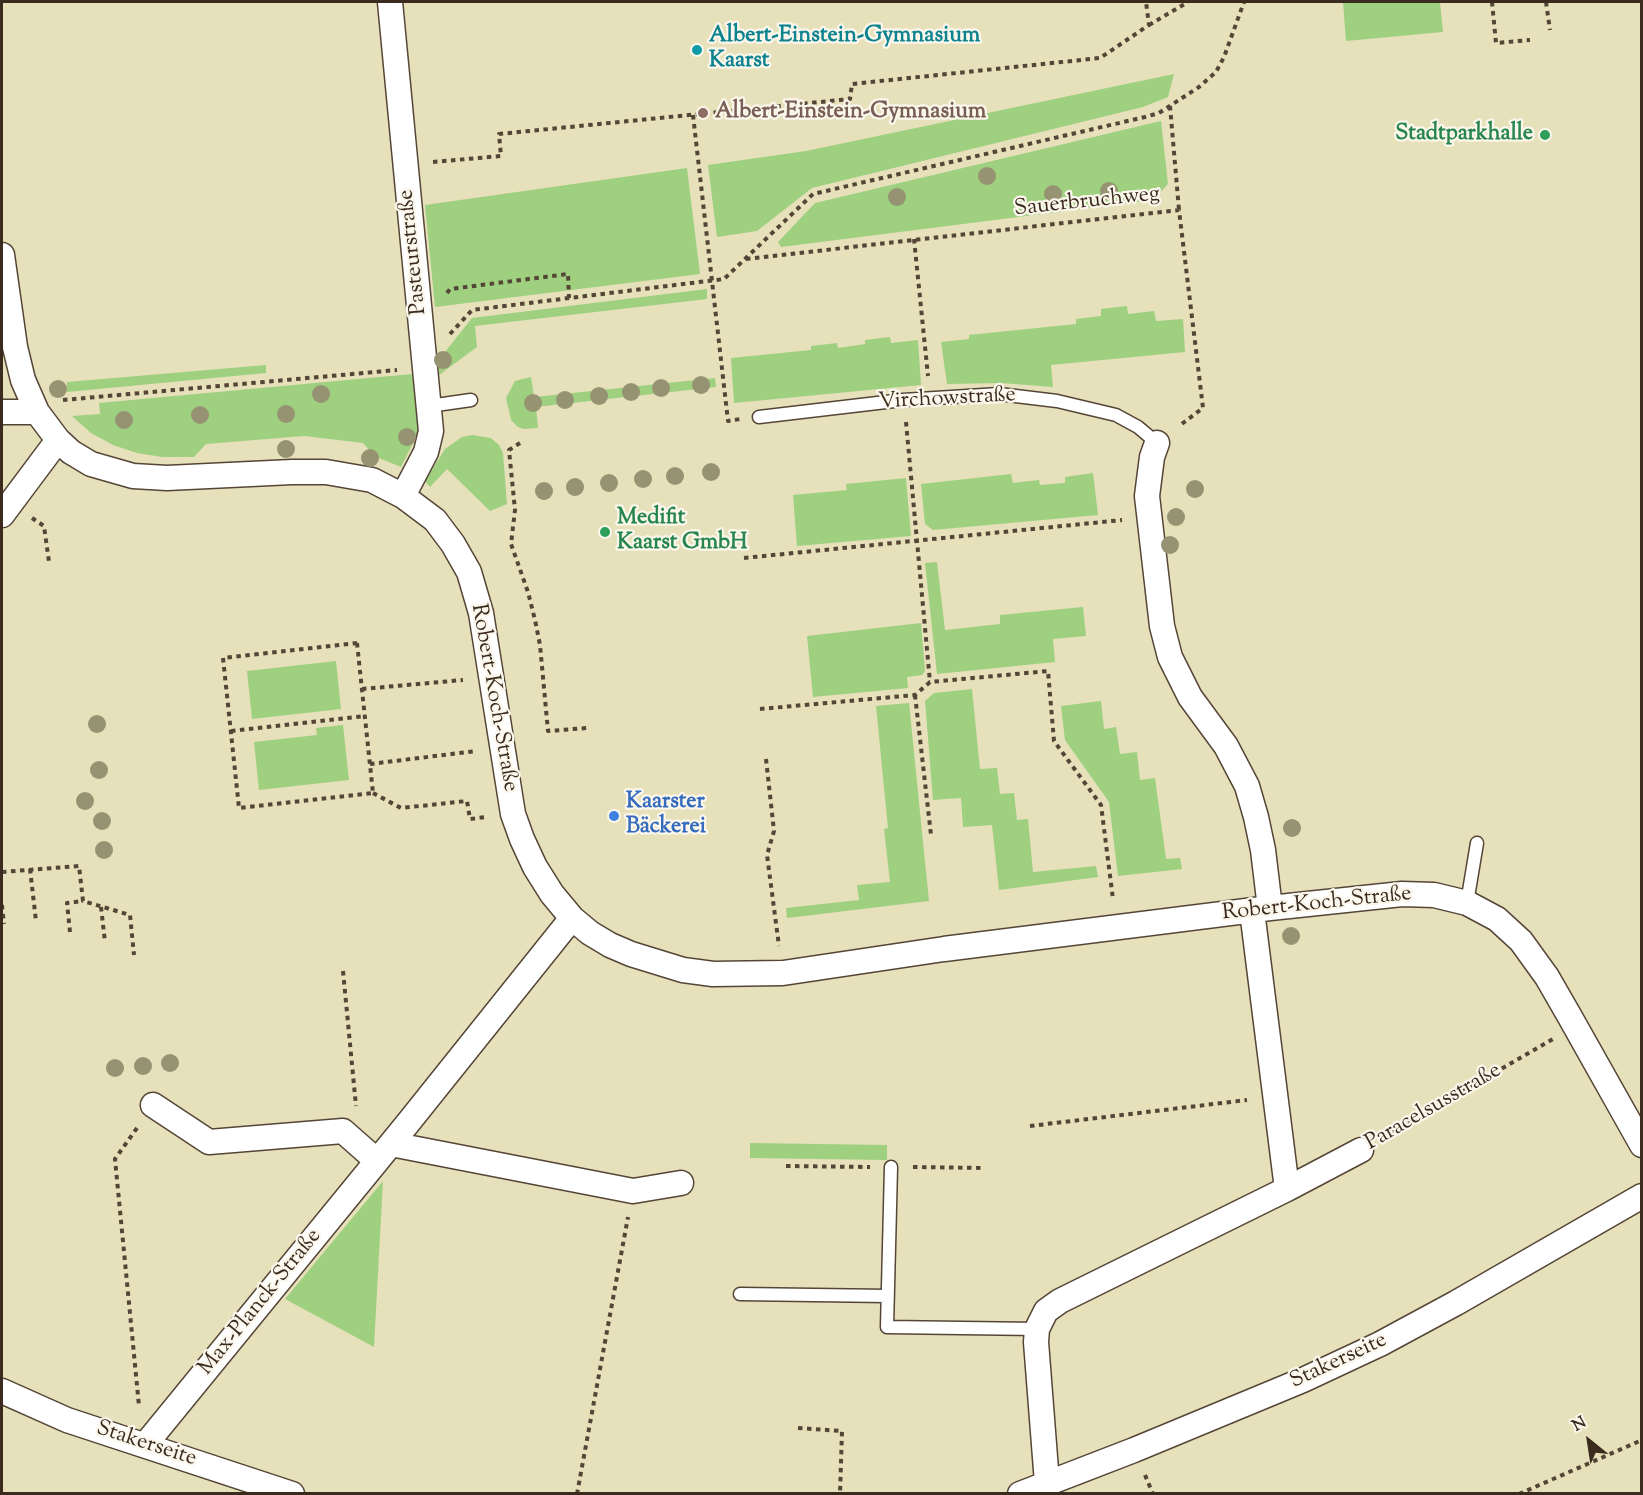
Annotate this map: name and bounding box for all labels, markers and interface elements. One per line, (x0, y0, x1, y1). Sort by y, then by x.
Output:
place label: Albert-Einstein-Gymnasium Kaarst (709, 24, 980, 76)
marker: Albert-Einstein-Gymnasium Kaarst (690, 43, 704, 57)
place label: Albert-Einstein-Gymnasium (715, 100, 986, 126)
marker: Albert-Einstein-Gymnasium (696, 106, 710, 120)
place label: Stadtparkhalle (1395, 122, 1533, 148)
marker: Stadtparkhalle (1538, 128, 1552, 142)
street label: Sauerbruchweg (1013, 182, 1161, 224)
street label: Pasteurstraße (394, 188, 434, 316)
street label: Virchowstraße (878, 383, 1016, 417)
place label: Medifit Kaarst GmbH (617, 506, 747, 558)
marker: Medifit Kaarst GmbH (598, 525, 612, 539)
street label: Robert-Koch-Straße (463, 602, 523, 794)
place label: Kaarster Bäckerei (626, 790, 706, 842)
marker: Kaarster Bäckerei (607, 809, 621, 823)
street label: Robert-Koch-Straße (1221, 882, 1413, 928)
street label: Paracelsusstraße (1361, 1058, 1507, 1158)
street label: Max-Planck-Straße (194, 1224, 328, 1382)
street label: Stakerseite (1286, 1328, 1392, 1396)
north arrow (1559, 1411, 1619, 1471)
text: N (1568, 1412, 1591, 1438)
street label: Stakerseite (93, 1416, 199, 1474)

